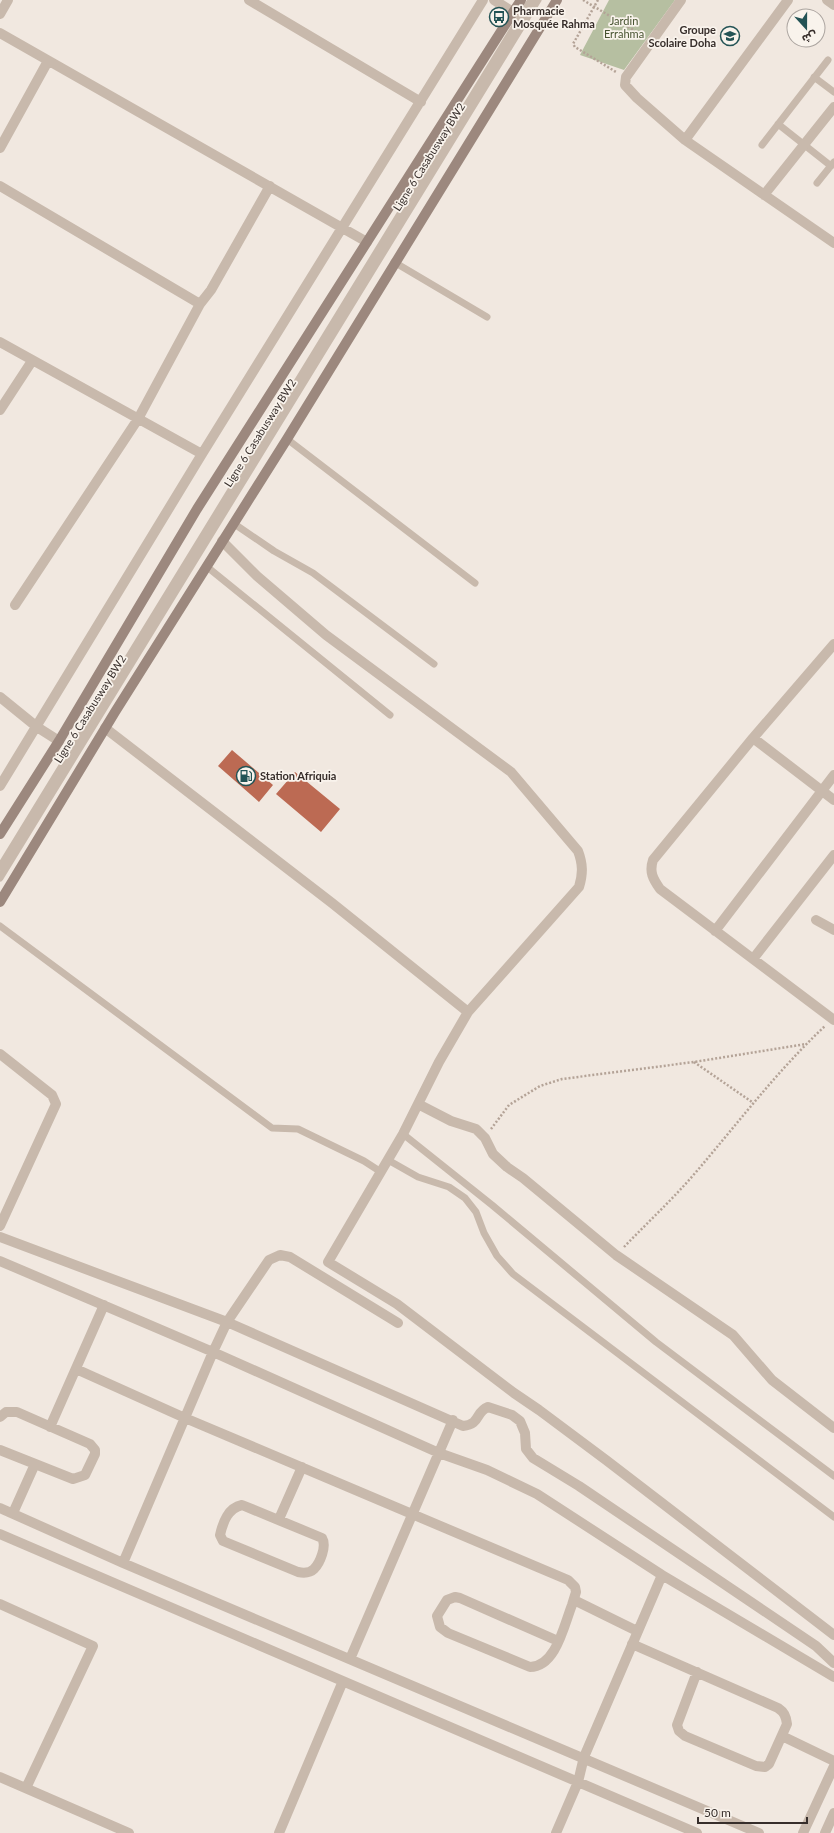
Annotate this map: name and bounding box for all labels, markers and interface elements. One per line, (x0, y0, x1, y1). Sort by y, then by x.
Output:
place label: Pharmacie Mosquée Rahma (513, 4, 595, 30)
bus stop icon: Pharmacie Mosquée Rahma (488, 6, 510, 28)
north arrow (786, 8, 826, 48)
park label: Jardin Errahma (604, 14, 644, 40)
place label: Groupe Scolaire Doha (648, 23, 716, 49)
school or university icon: Groupe Scolaire Doha (719, 25, 741, 47)
text: ش (800, 28, 819, 47)
street label: Ligne 6 Casabusway BW2 (390, 100, 467, 213)
street label: Ligne 6 Casabusway BW2 (221, 376, 298, 489)
street label: Ligne 6 Casabusway BW2 (51, 652, 128, 765)
fuel station icon: Station Afriquia (235, 765, 257, 787)
place label: Station Afriquia (260, 769, 336, 782)
scale bar (698, 1799, 807, 1825)
text: 50 m (704, 1805, 731, 1820)

